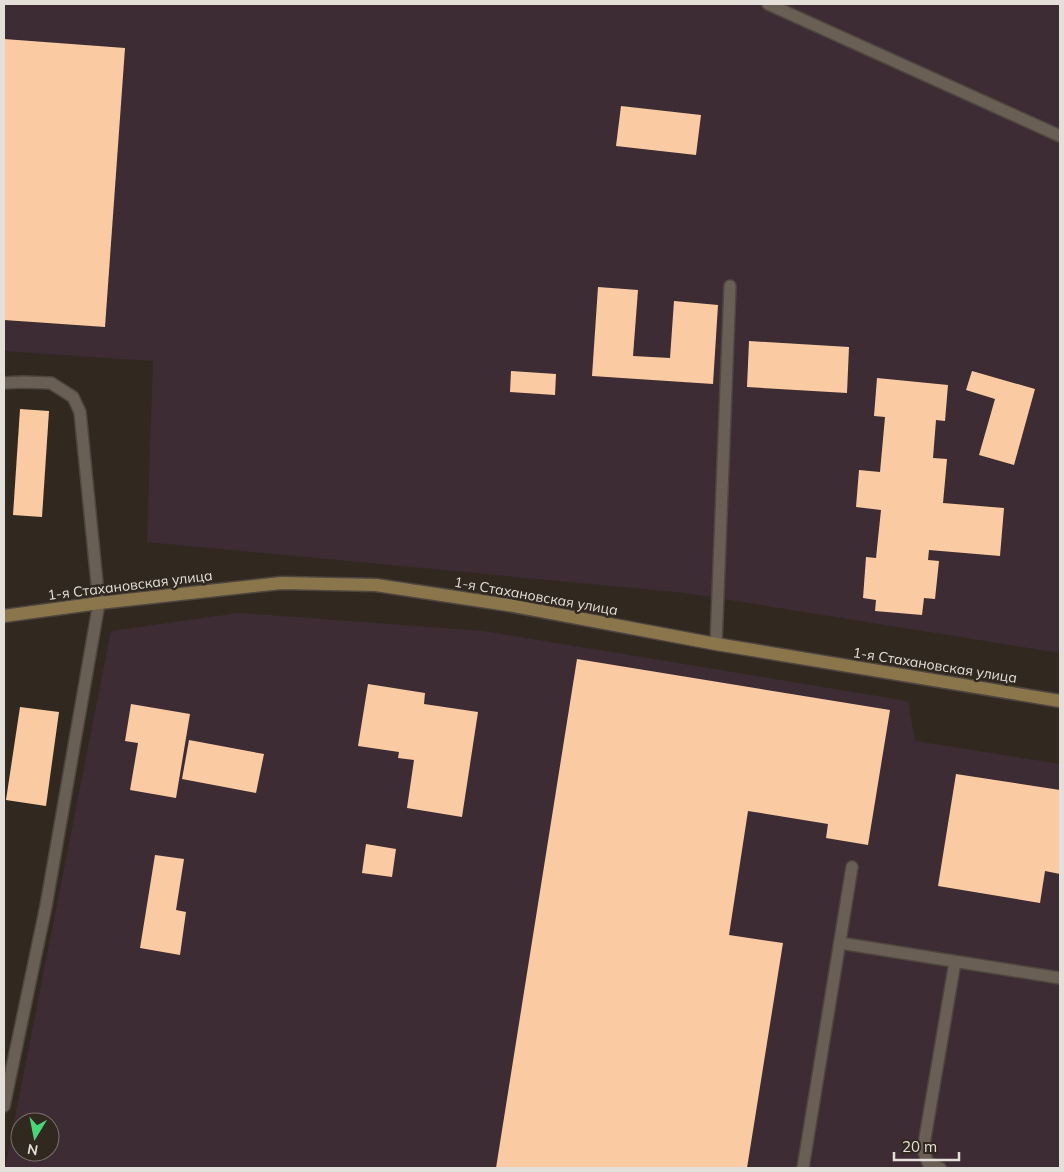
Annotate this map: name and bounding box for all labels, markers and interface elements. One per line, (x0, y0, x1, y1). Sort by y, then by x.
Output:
street label: 1-я Стахановская улица (47, 566, 213, 604)
street label: 1-я Стахановская улица (453, 573, 619, 619)
street label: 1-я Стахановская улица (852, 643, 1018, 687)
north arrow (10, 1112, 60, 1162)
scale bar (894, 1130, 959, 1162)
text: 20 m (902, 1137, 937, 1156)
text: N (26, 1140, 40, 1160)

